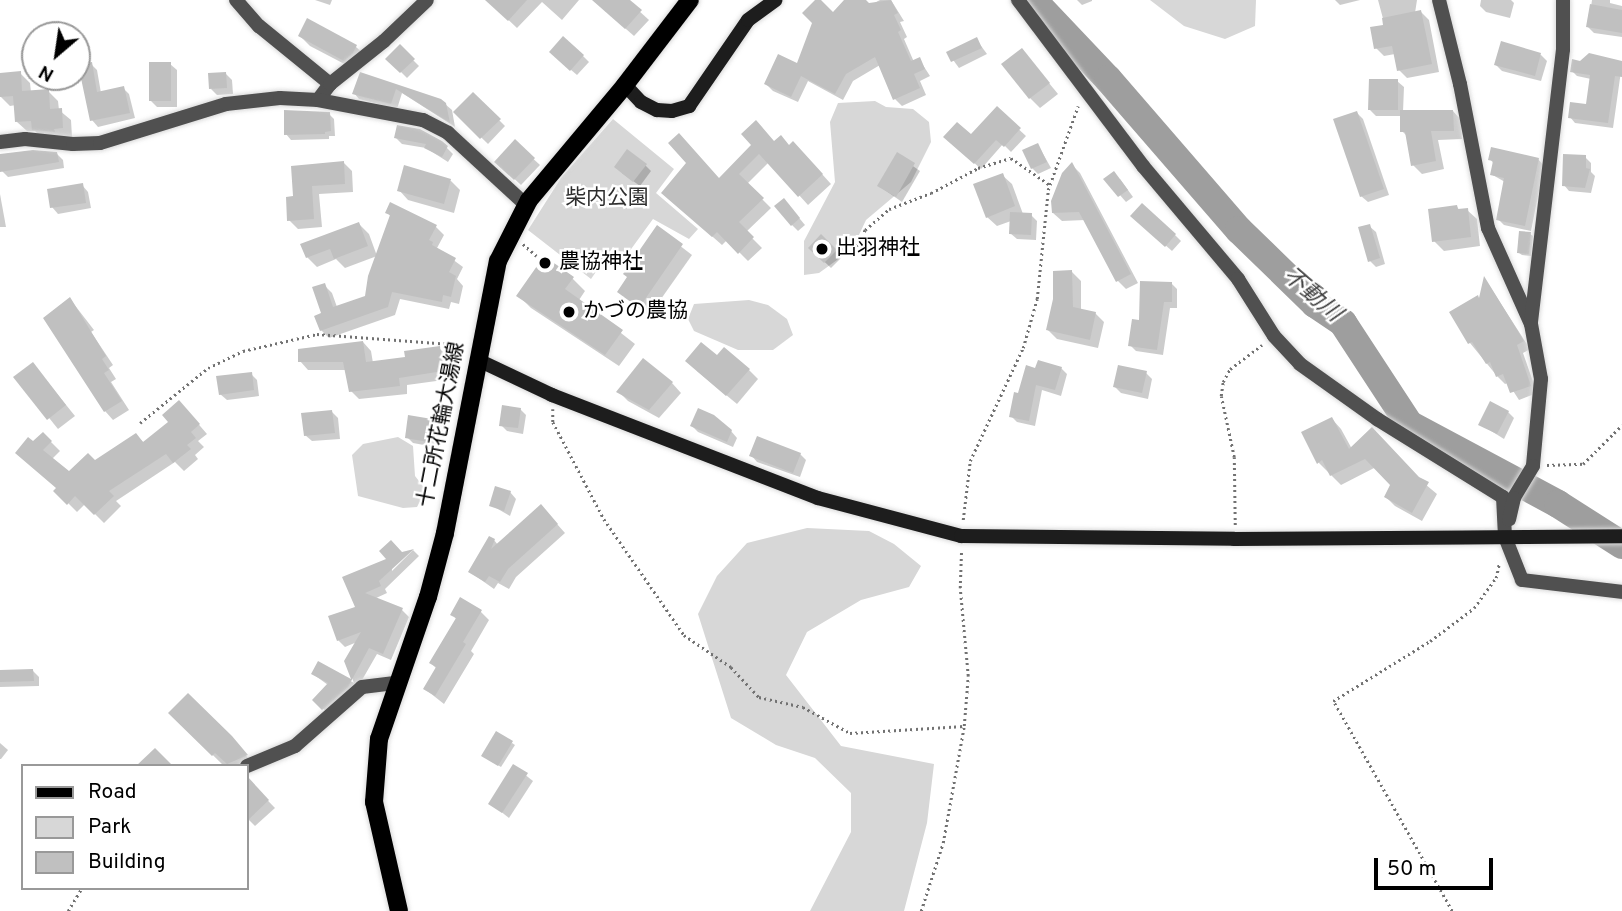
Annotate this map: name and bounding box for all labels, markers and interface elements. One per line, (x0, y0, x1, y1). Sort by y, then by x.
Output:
north arrow (21, 21, 91, 91)
text: N (35, 59, 59, 86)
park label: 柴内公園 (565, 186, 649, 212)
place label: 出羽神社 (836, 236, 920, 262)
marker: 出羽神社 (814, 241, 830, 257)
place label: 農協神社 (559, 250, 643, 276)
marker: 農協神社 (537, 255, 553, 271)
water label: 不動川 (1276, 263, 1346, 329)
place label: かづの農協 (583, 299, 688, 325)
marker: かづの農協 (561, 304, 577, 320)
street label: 十二所花輪大湯線 (414, 340, 470, 510)
legend (21, 764, 248, 890)
text: Road (88, 779, 137, 806)
text: Park (88, 814, 131, 841)
scale bar (1377, 844, 1496, 888)
text: Building (88, 849, 166, 876)
text: 50 m (1387, 856, 1436, 883)

